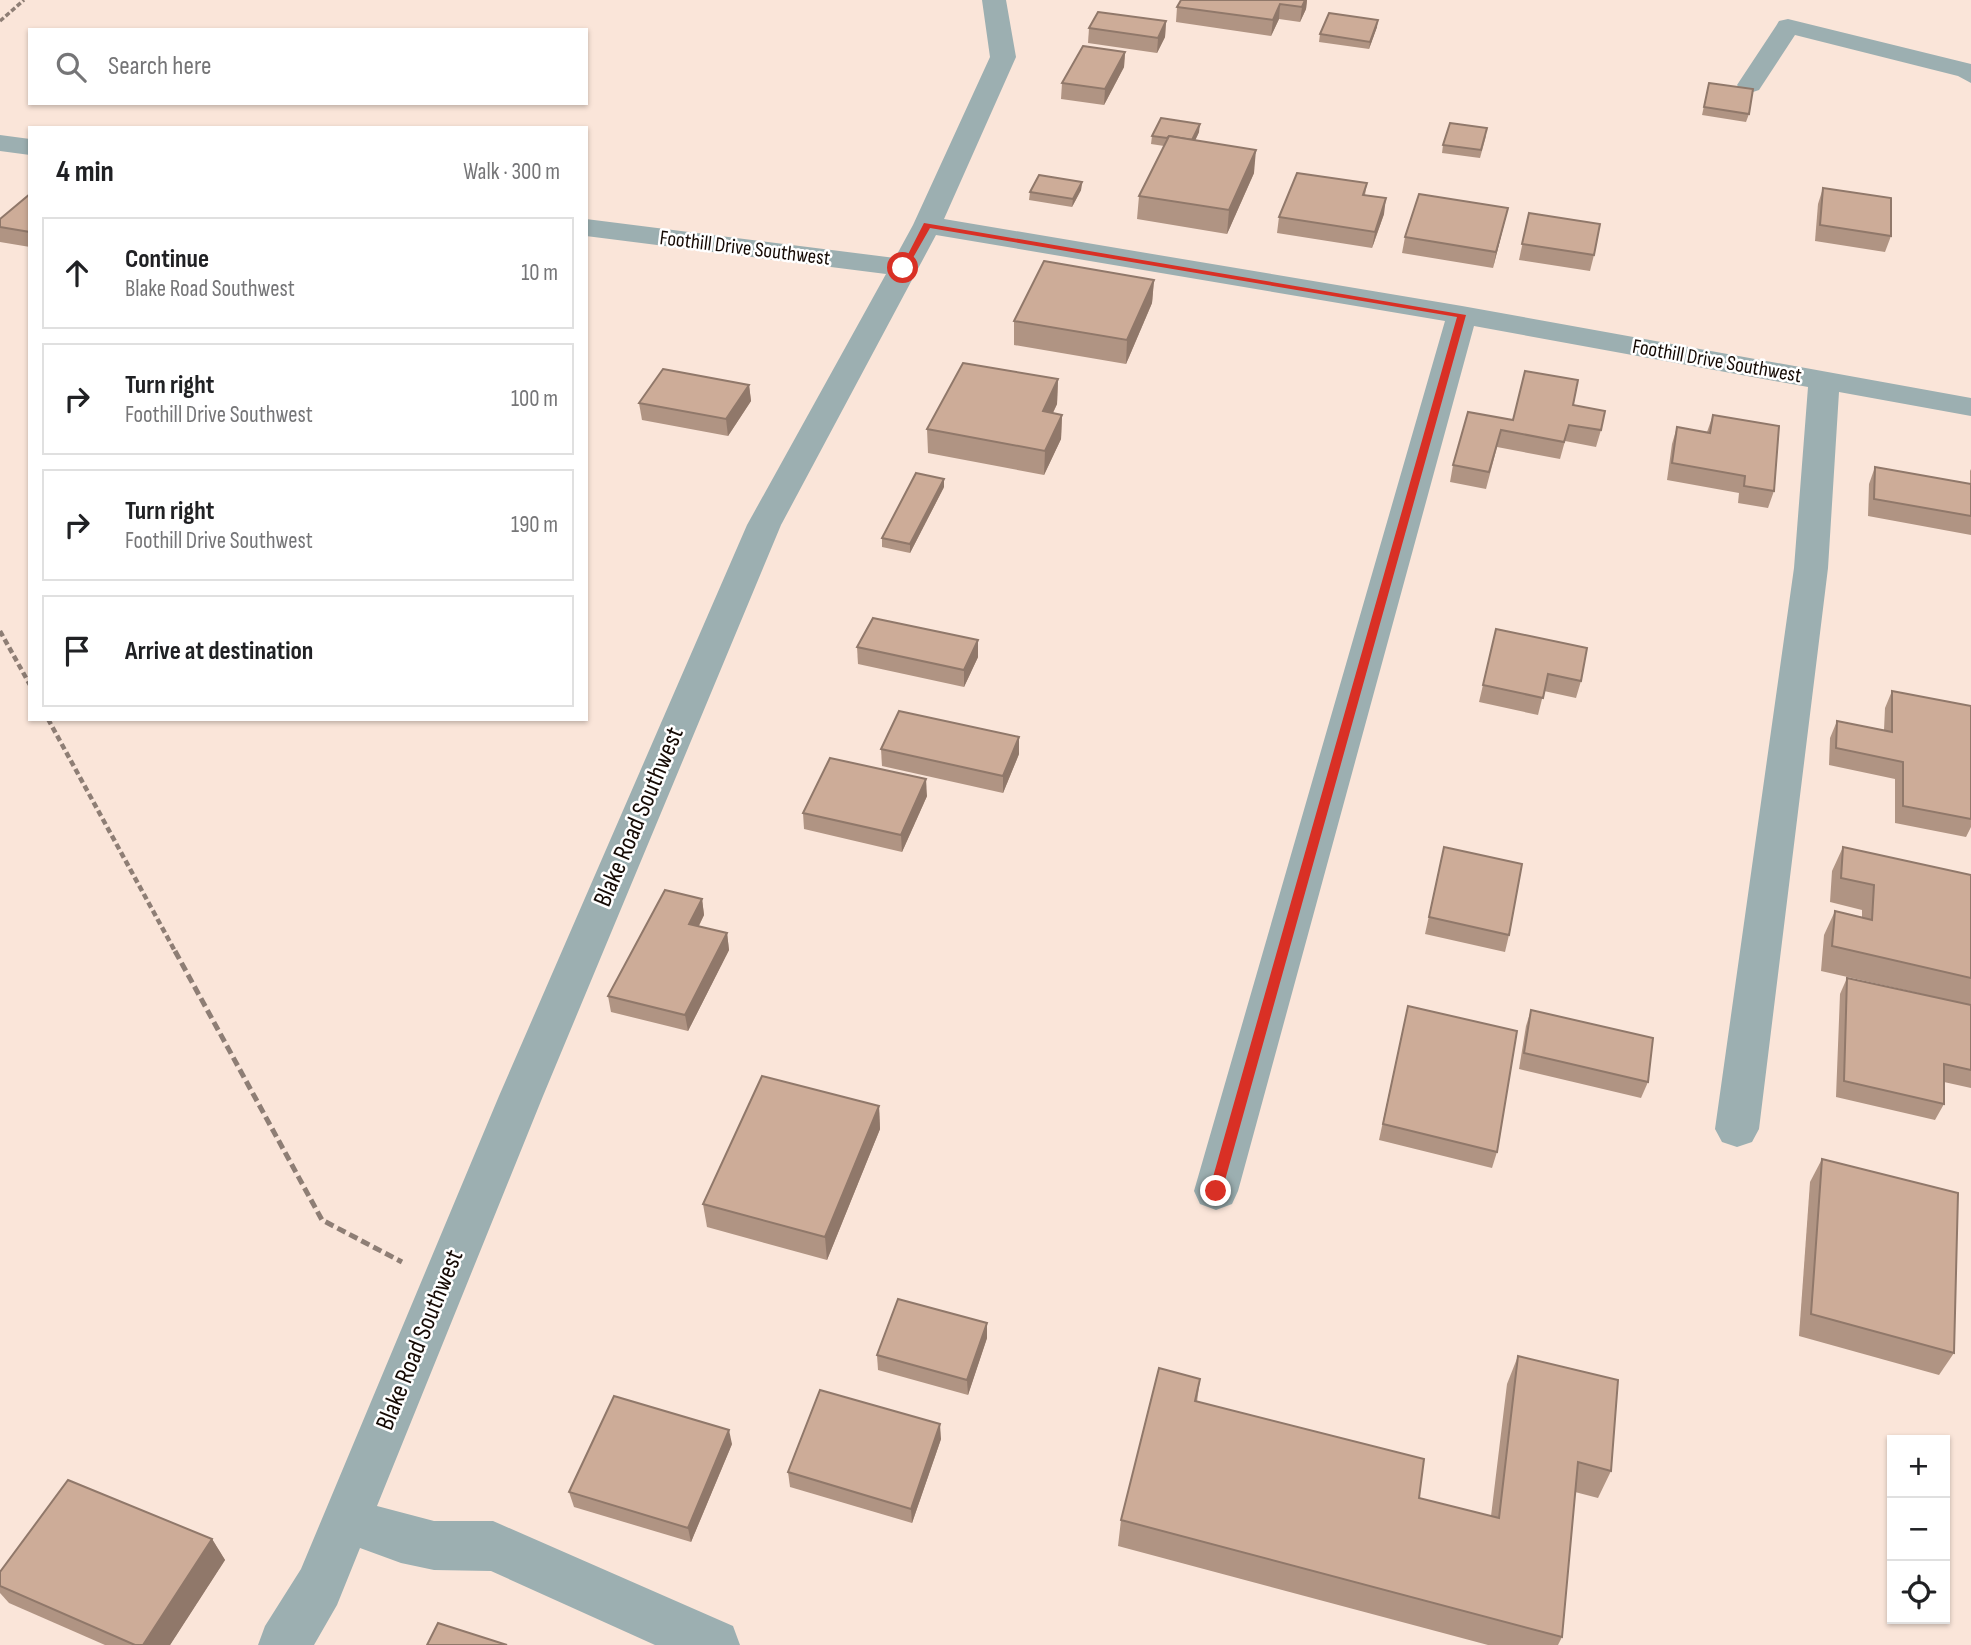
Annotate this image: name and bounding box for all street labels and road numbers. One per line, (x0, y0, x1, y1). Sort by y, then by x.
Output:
street label: Foothill Drive Southwest (658, 225, 832, 271)
street label: Foothill Drive Southwest (1630, 334, 1804, 388)
street label: Blake Road Southwest (587, 723, 691, 911)
street label: Blake Road Southwest (370, 1245, 470, 1435)

